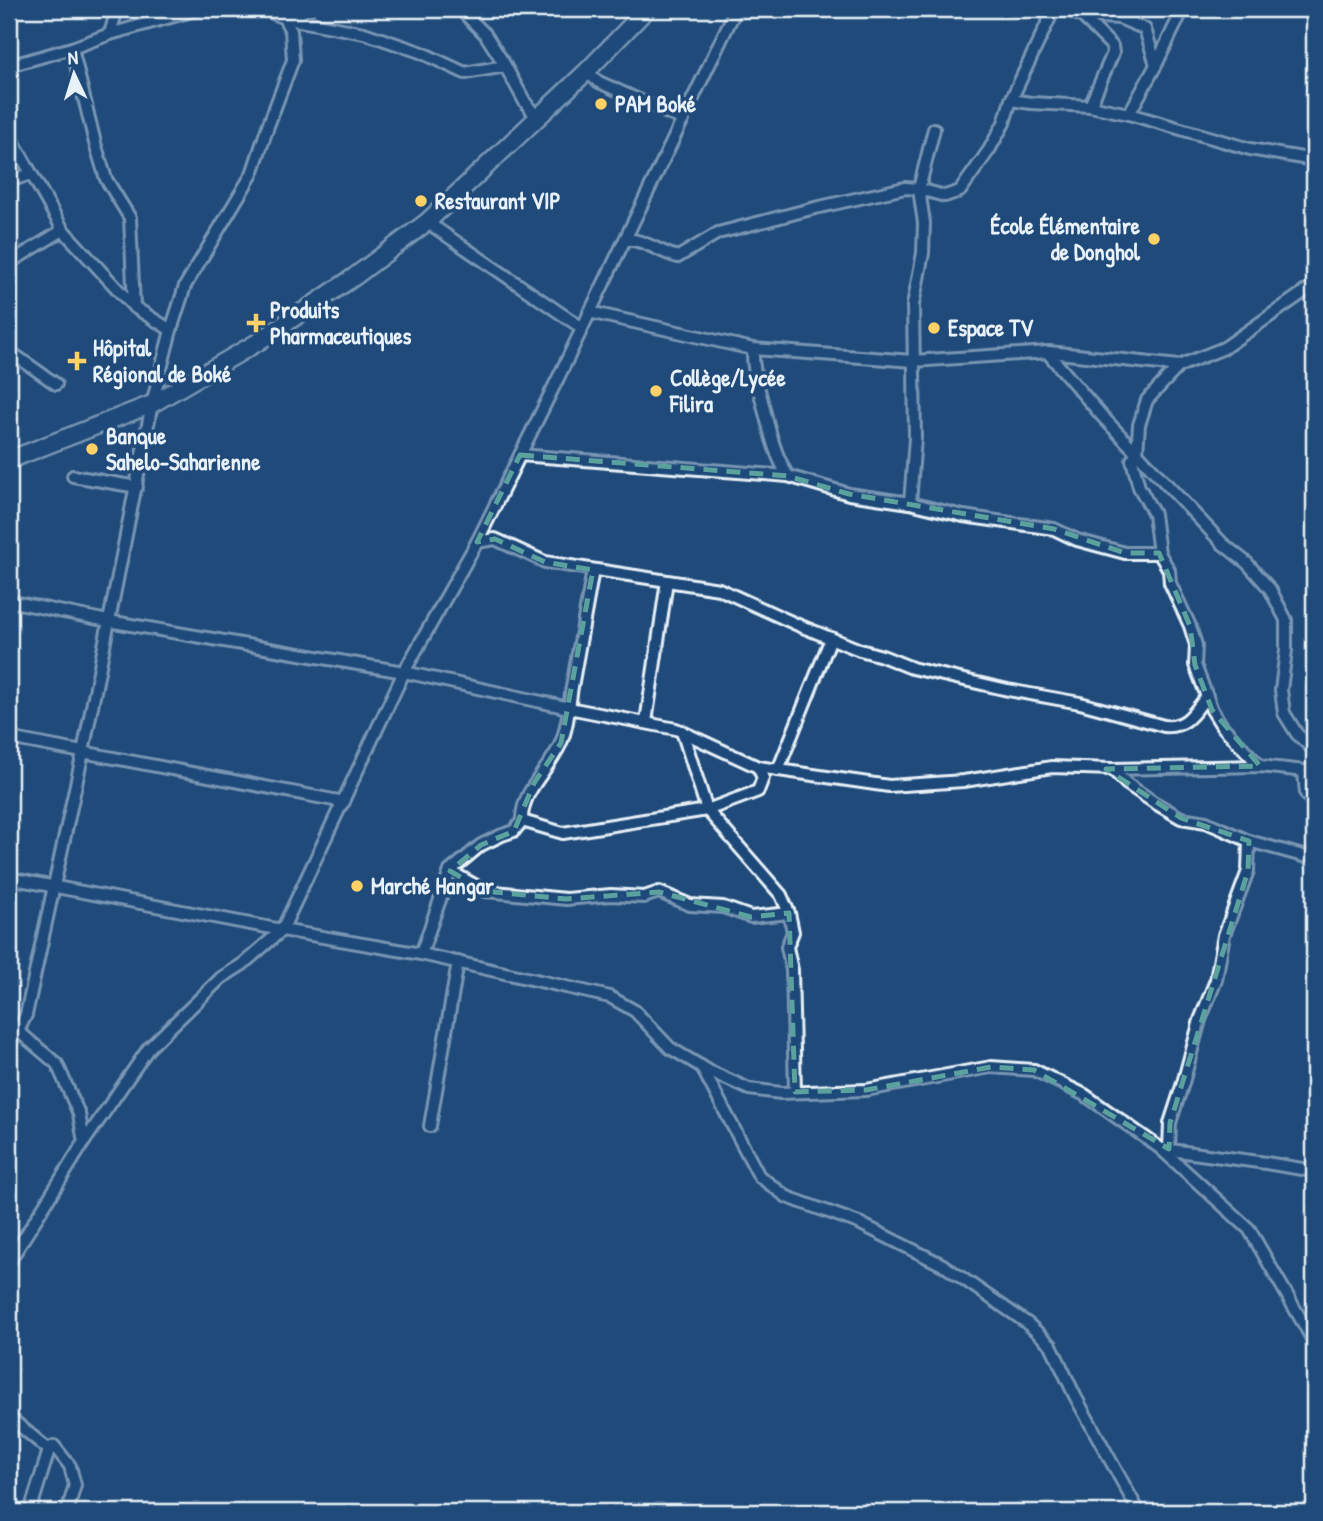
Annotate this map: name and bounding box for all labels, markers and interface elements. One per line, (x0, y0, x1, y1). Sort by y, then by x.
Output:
north arrow (38, 38, 108, 108)
text: N (67, 44, 79, 70)
place label: PAM Boké (615, 88, 697, 119)
marker: PAM Boké (593, 96, 609, 112)
place label: Restaurant VIP (435, 185, 560, 216)
marker: Restaurant VIP (413, 193, 429, 209)
place label: École Élémentaire de Donghol (990, 210, 1141, 268)
marker: École Élémentaire de Donghol (1146, 231, 1162, 247)
place label: Produits Pharmaceutiques (270, 294, 412, 352)
place label: Espace TV (948, 312, 1034, 344)
marker: Produits Pharmaceutiques (248, 315, 264, 331)
marker: Espace TV (926, 320, 942, 336)
place label: Hôpital Régional de Boké (93, 332, 232, 390)
marker: Hôpital Régional de Boké (67, 351, 87, 371)
place label: Collège/Lycée Filira (669, 362, 786, 419)
marker: Collège/Lycée Filira (648, 383, 664, 399)
place label: Banque Sahelo-Saharienne (106, 420, 261, 477)
marker: Banque Sahelo-Saharienne (84, 441, 100, 457)
place label: Marché Hangar (371, 870, 494, 902)
marker: Marché Hangar (349, 878, 365, 894)

